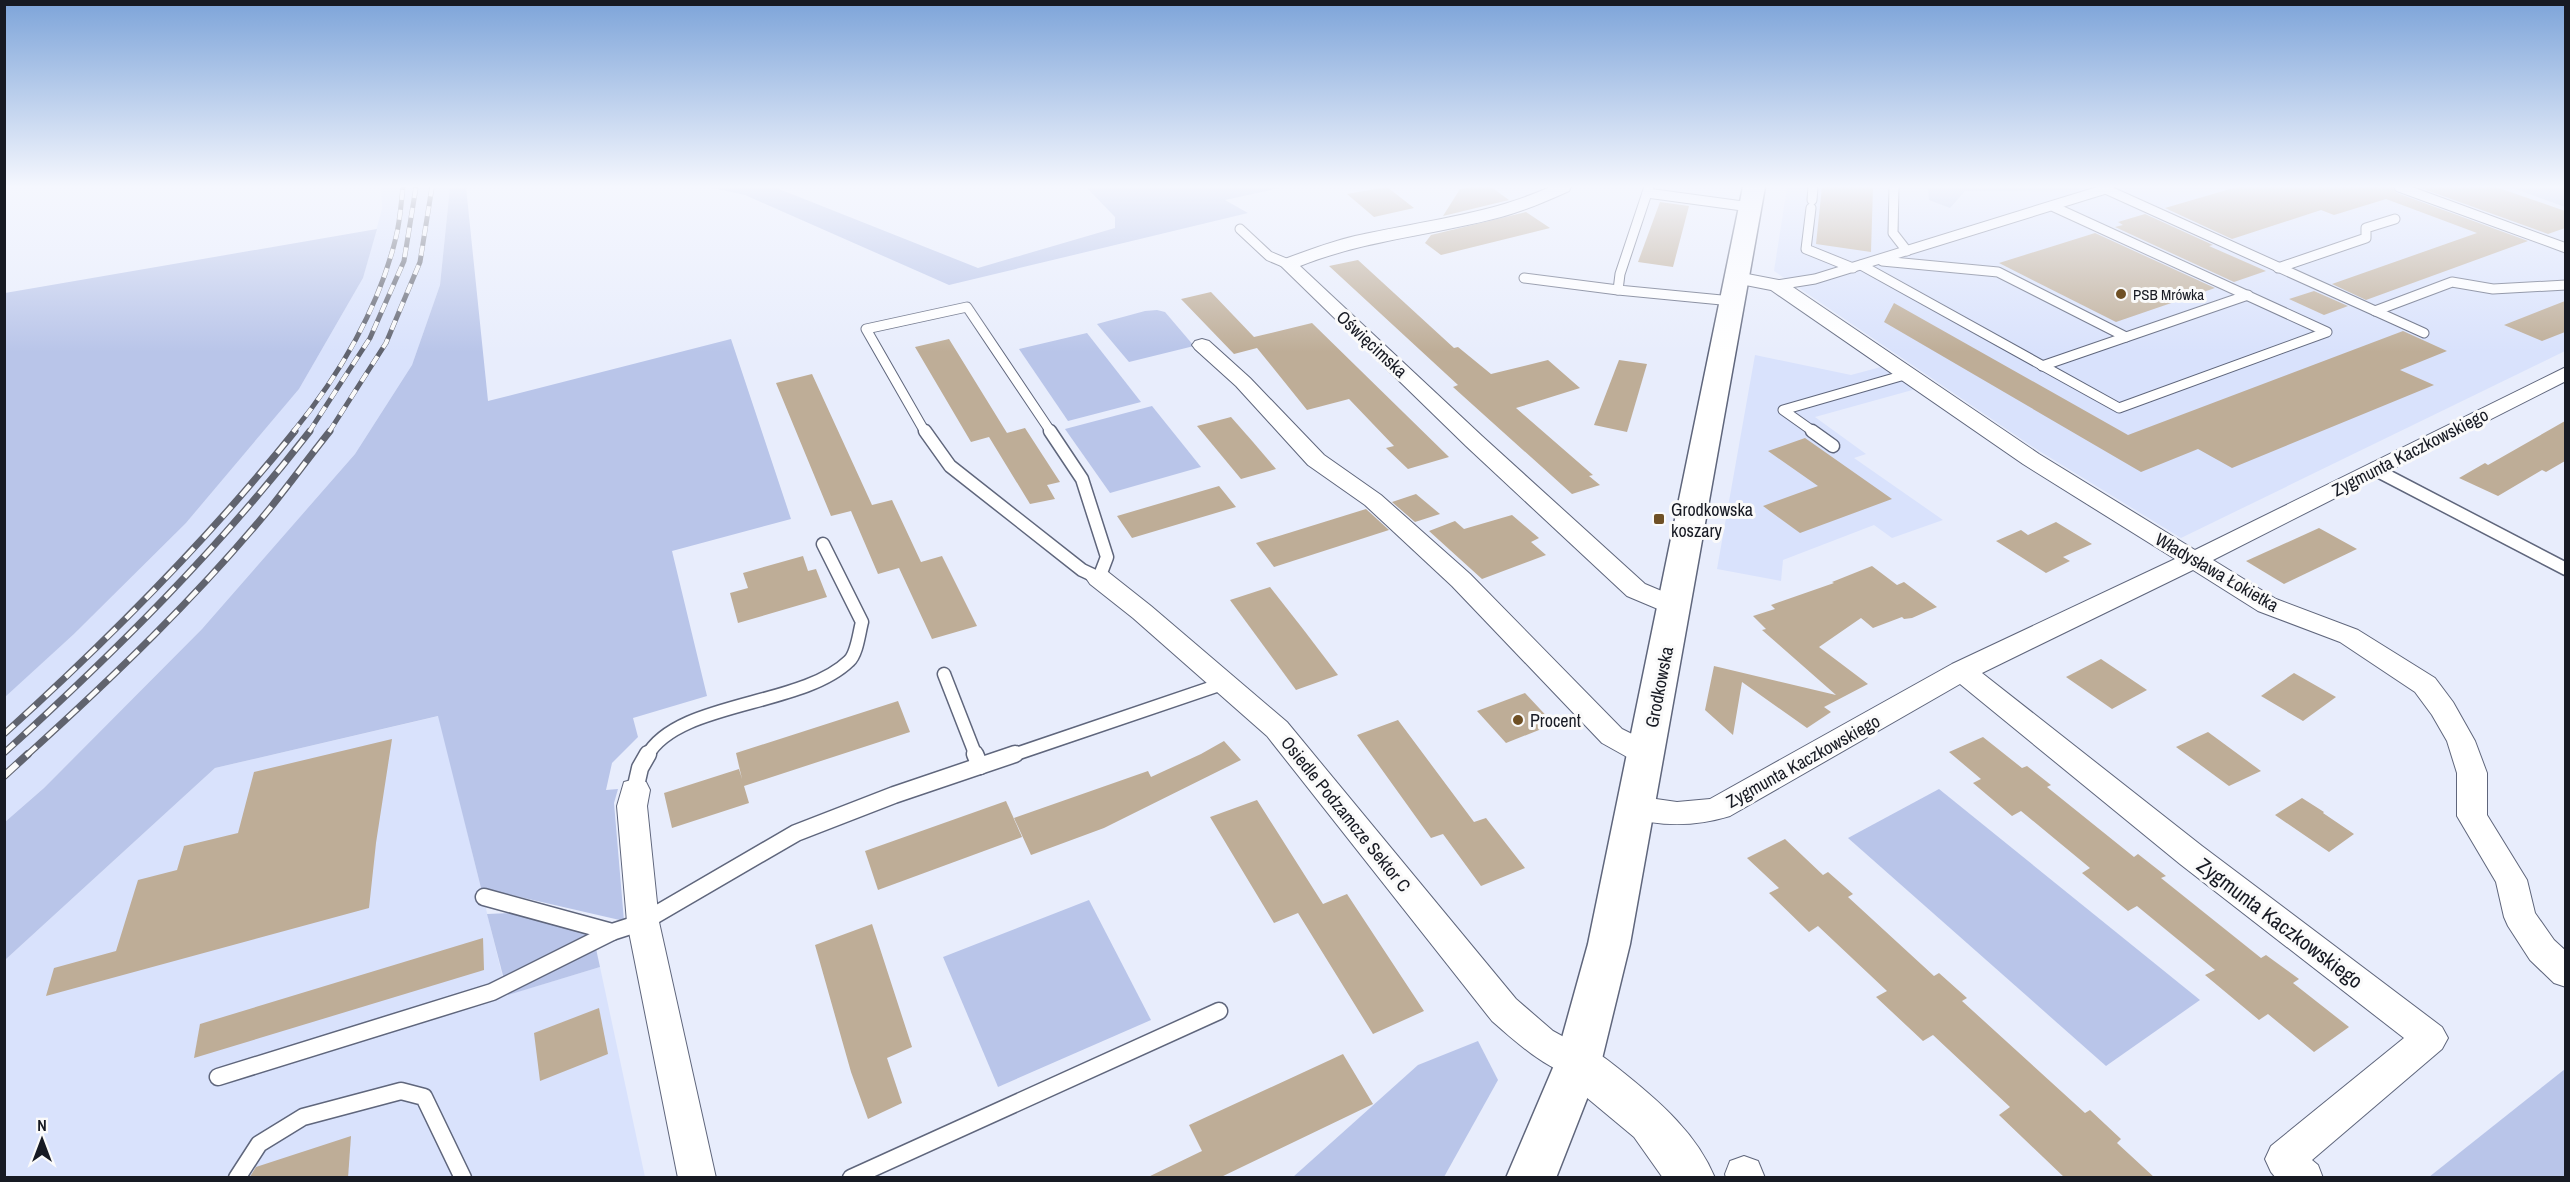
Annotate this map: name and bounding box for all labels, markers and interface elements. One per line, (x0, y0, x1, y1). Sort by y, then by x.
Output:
place label: PSB Mrówka (2133, 284, 2204, 305)
marker: PSB Mrówka (2114, 287, 2128, 301)
street label: Oświęcimska (1331, 305, 1413, 383)
street label: Zygmunta Kaczkowskiego (2328, 402, 2492, 502)
place label: Grodkowska koszary (1671, 497, 1753, 543)
marker: Grodkowska koszary (1652, 512, 1666, 526)
street label: Władysława Łokietka (2151, 527, 2283, 617)
street label: Grodkowska (1639, 644, 1679, 730)
place label: Procent (1530, 708, 1581, 733)
street label: Zygmunta Kaczkowskiego (1722, 708, 1884, 814)
marker: Procent (1511, 713, 1525, 727)
street label: Osiedle Podzamcze Sektor C (1275, 731, 1417, 897)
street label: Zygmunta Kaczkowskiego (2191, 851, 2369, 995)
north arrow (12, 1110, 72, 1170)
text: N (37, 1114, 47, 1136)

